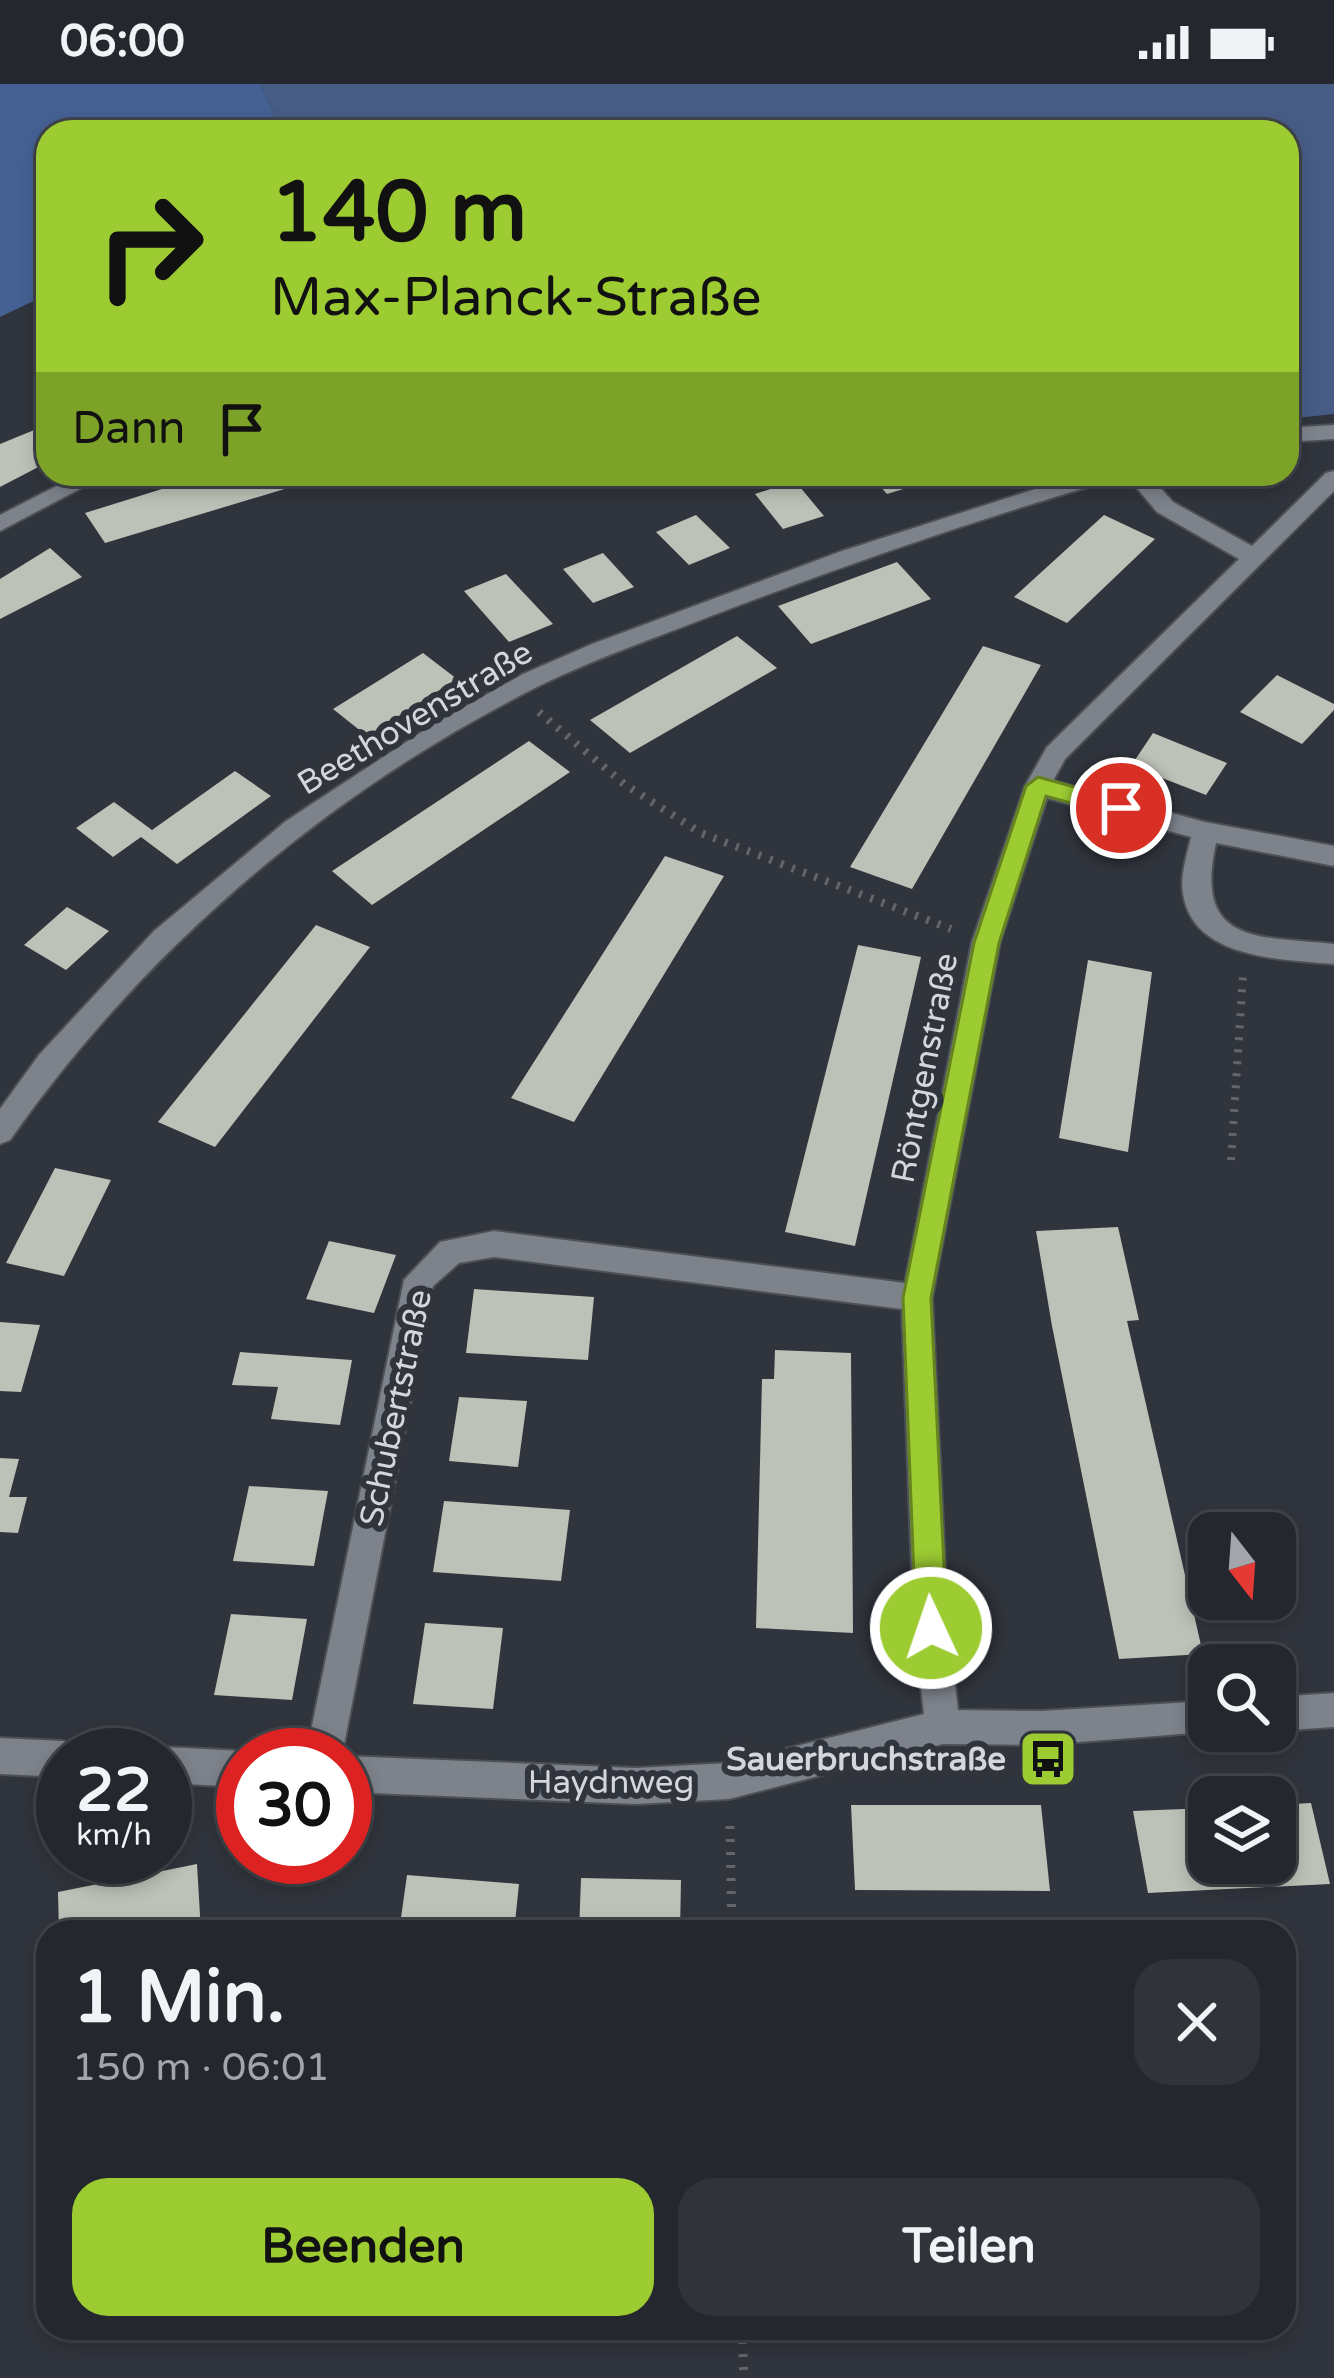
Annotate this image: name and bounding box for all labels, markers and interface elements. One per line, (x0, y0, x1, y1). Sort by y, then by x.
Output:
text: 06:00 (60, 15, 185, 69)
text: 140 m (270, 163, 527, 264)
icon: right (72, 168, 228, 324)
text: Max-Planck-Straße (270, 265, 762, 330)
icon: arrive (209, 396, 275, 462)
text: Dann (72, 402, 185, 456)
street label: Beethovenstraße (291, 633, 539, 803)
pin (1070, 757, 1172, 859)
icon: arrive (1088, 775, 1154, 841)
street label: Röntgenstraße (884, 950, 966, 1186)
street label: Schubertstraße (352, 1286, 440, 1530)
north arrow (1188, 1512, 1296, 1620)
map controls (1188, 1512, 1296, 1884)
position arrow (868, 1565, 994, 1691)
button: search (1188, 1644, 1296, 1752)
speed limit sign: 30 (216, 1728, 372, 1884)
bus stop icon: Sauerbruchstraße (1017, 1728, 1079, 1790)
place label: Sauerbruchstraße (726, 1740, 1006, 1779)
text: 22 (76, 1755, 152, 1827)
street label: Haydnweg (528, 1763, 694, 1802)
button: layers (1188, 1776, 1296, 1884)
text: km/h (76, 1817, 152, 1854)
text: 1 Min. (72, 1955, 285, 2042)
button: close (1134, 1959, 1260, 2085)
text: 150 m · 06:01 (72, 2044, 330, 2091)
button: Beenden (72, 2178, 654, 2316)
button: Teilen (678, 2178, 1260, 2316)

